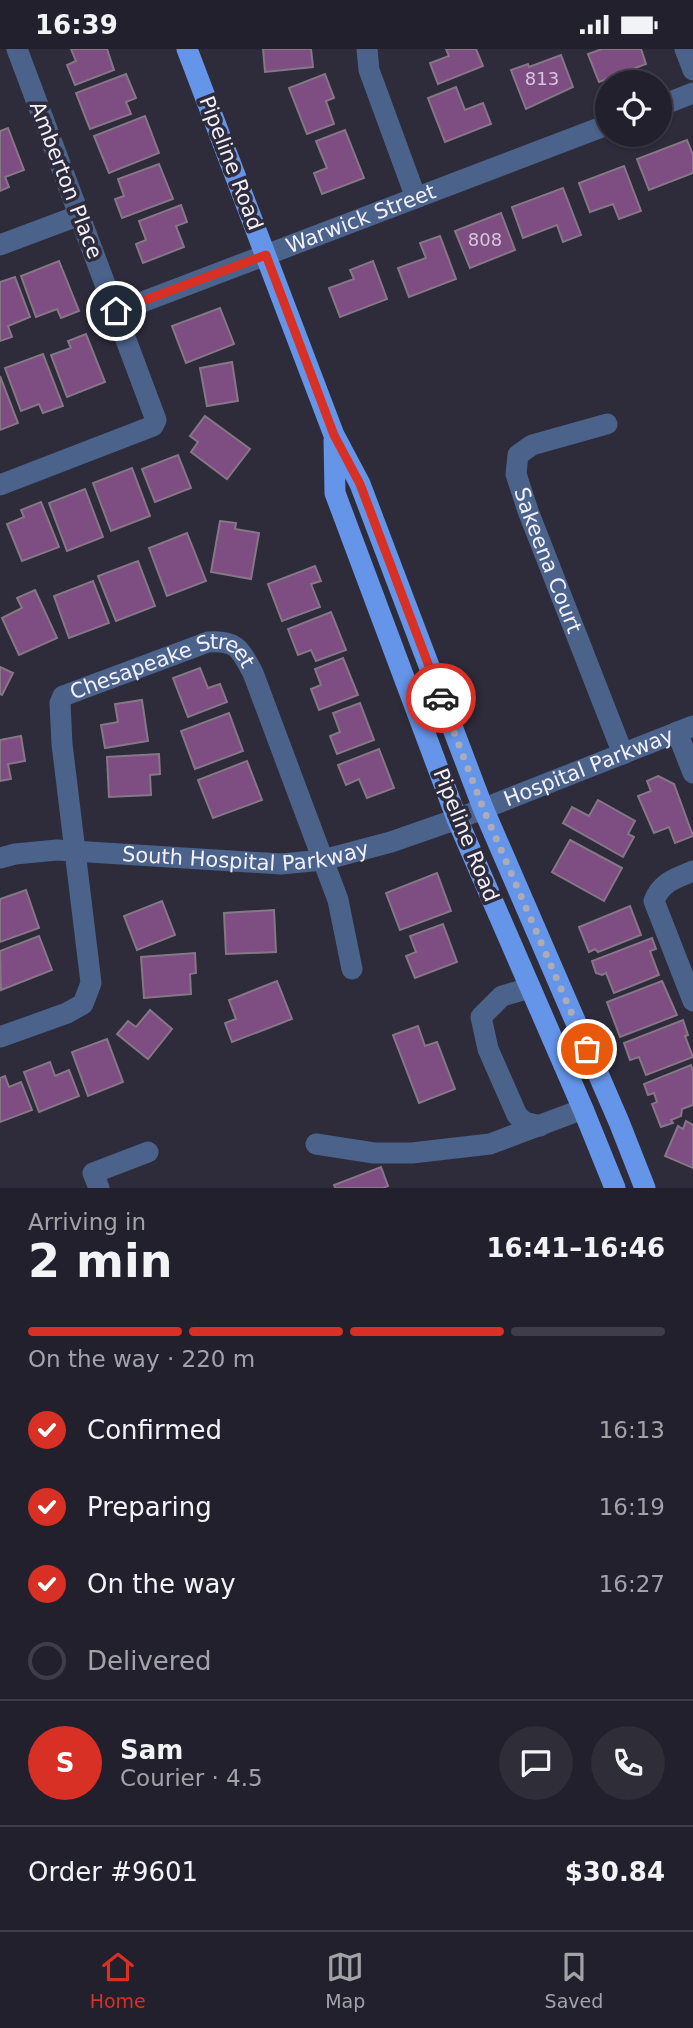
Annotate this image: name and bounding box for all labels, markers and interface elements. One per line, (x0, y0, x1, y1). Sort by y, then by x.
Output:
text: 16:39 (35, 10, 118, 40)
house number: 813 (525, 68, 559, 89)
map controls (595, 70, 672, 147)
button: locate (595, 70, 672, 147)
street label: Pipeline Road (194, 93, 268, 233)
street label: Amberton Place (25, 98, 107, 262)
street label: Warwick Street (283, 179, 439, 258)
house number: 808 (468, 229, 502, 250)
pin (86, 281, 146, 341)
icon: home (97, 292, 135, 330)
street label: Sakeena Court (509, 484, 586, 636)
street label: Chesapeake Street (67, 630, 260, 704)
courier (406, 663, 476, 733)
icon: car (422, 679, 460, 717)
street label: Hospital Parkway (500, 723, 677, 811)
street label: Pipeline Road (428, 765, 504, 905)
street label: South Hospital Parkway (121, 836, 371, 876)
pin (557, 1019, 617, 1079)
icon: bag (568, 1030, 606, 1068)
text: Arriving in (28, 1209, 146, 1235)
text: 16:41–16:46 (486, 1233, 665, 1263)
text: 2 min (28, 1234, 172, 1288)
text: On the way · 220 m (28, 1346, 255, 1372)
icon: check (28, 1411, 66, 1449)
text: Confirmed (87, 1415, 222, 1445)
text: 16:13 (599, 1417, 665, 1443)
icon: check (28, 1488, 66, 1526)
text: Preparing (87, 1492, 212, 1522)
text: 16:19 (599, 1494, 665, 1520)
icon: check (28, 1565, 66, 1603)
text: On the way (87, 1569, 236, 1599)
text: 16:27 (599, 1571, 665, 1597)
text: Delivered (87, 1646, 211, 1676)
button: chat (499, 1726, 573, 1800)
button: phone (591, 1726, 665, 1800)
text: Sam (120, 1735, 183, 1765)
text: S (56, 1748, 74, 1778)
text: Courier · 4.5 (120, 1765, 263, 1791)
text: Order #9601 (28, 1857, 198, 1887)
text: $30.84 (565, 1857, 665, 1887)
tab: Home (90, 1948, 146, 2012)
tab: Map (325, 1948, 365, 2012)
tab: Saved (545, 1948, 603, 2012)

